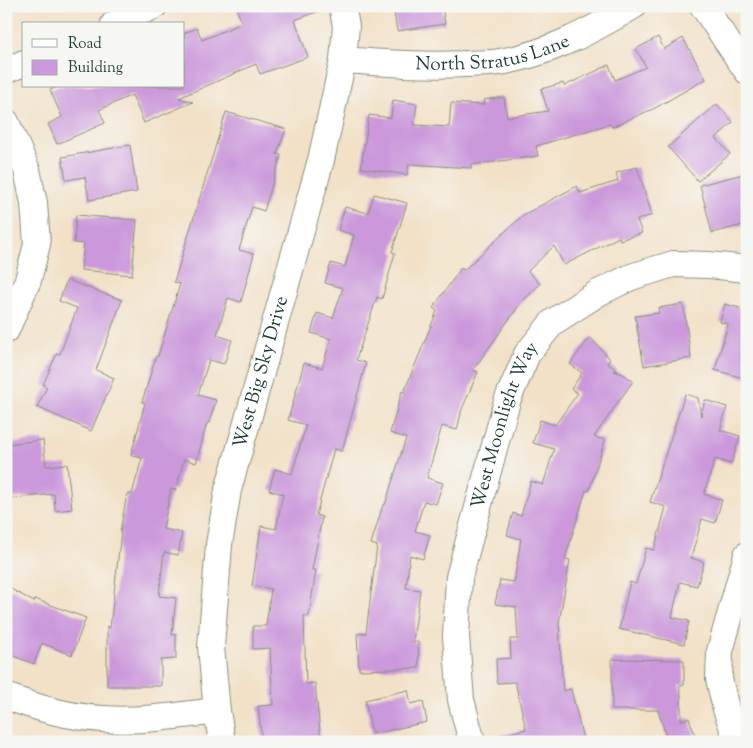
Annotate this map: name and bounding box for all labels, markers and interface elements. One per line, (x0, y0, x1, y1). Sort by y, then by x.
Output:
legend (22, 22, 185, 88)
street label: North Stratus Lane (415, 28, 574, 78)
text: Road (68, 34, 102, 55)
text: Building (68, 58, 123, 79)
street label: West Big Sky Drive (227, 293, 296, 452)
street label: West Moonlight Way (465, 336, 546, 512)

